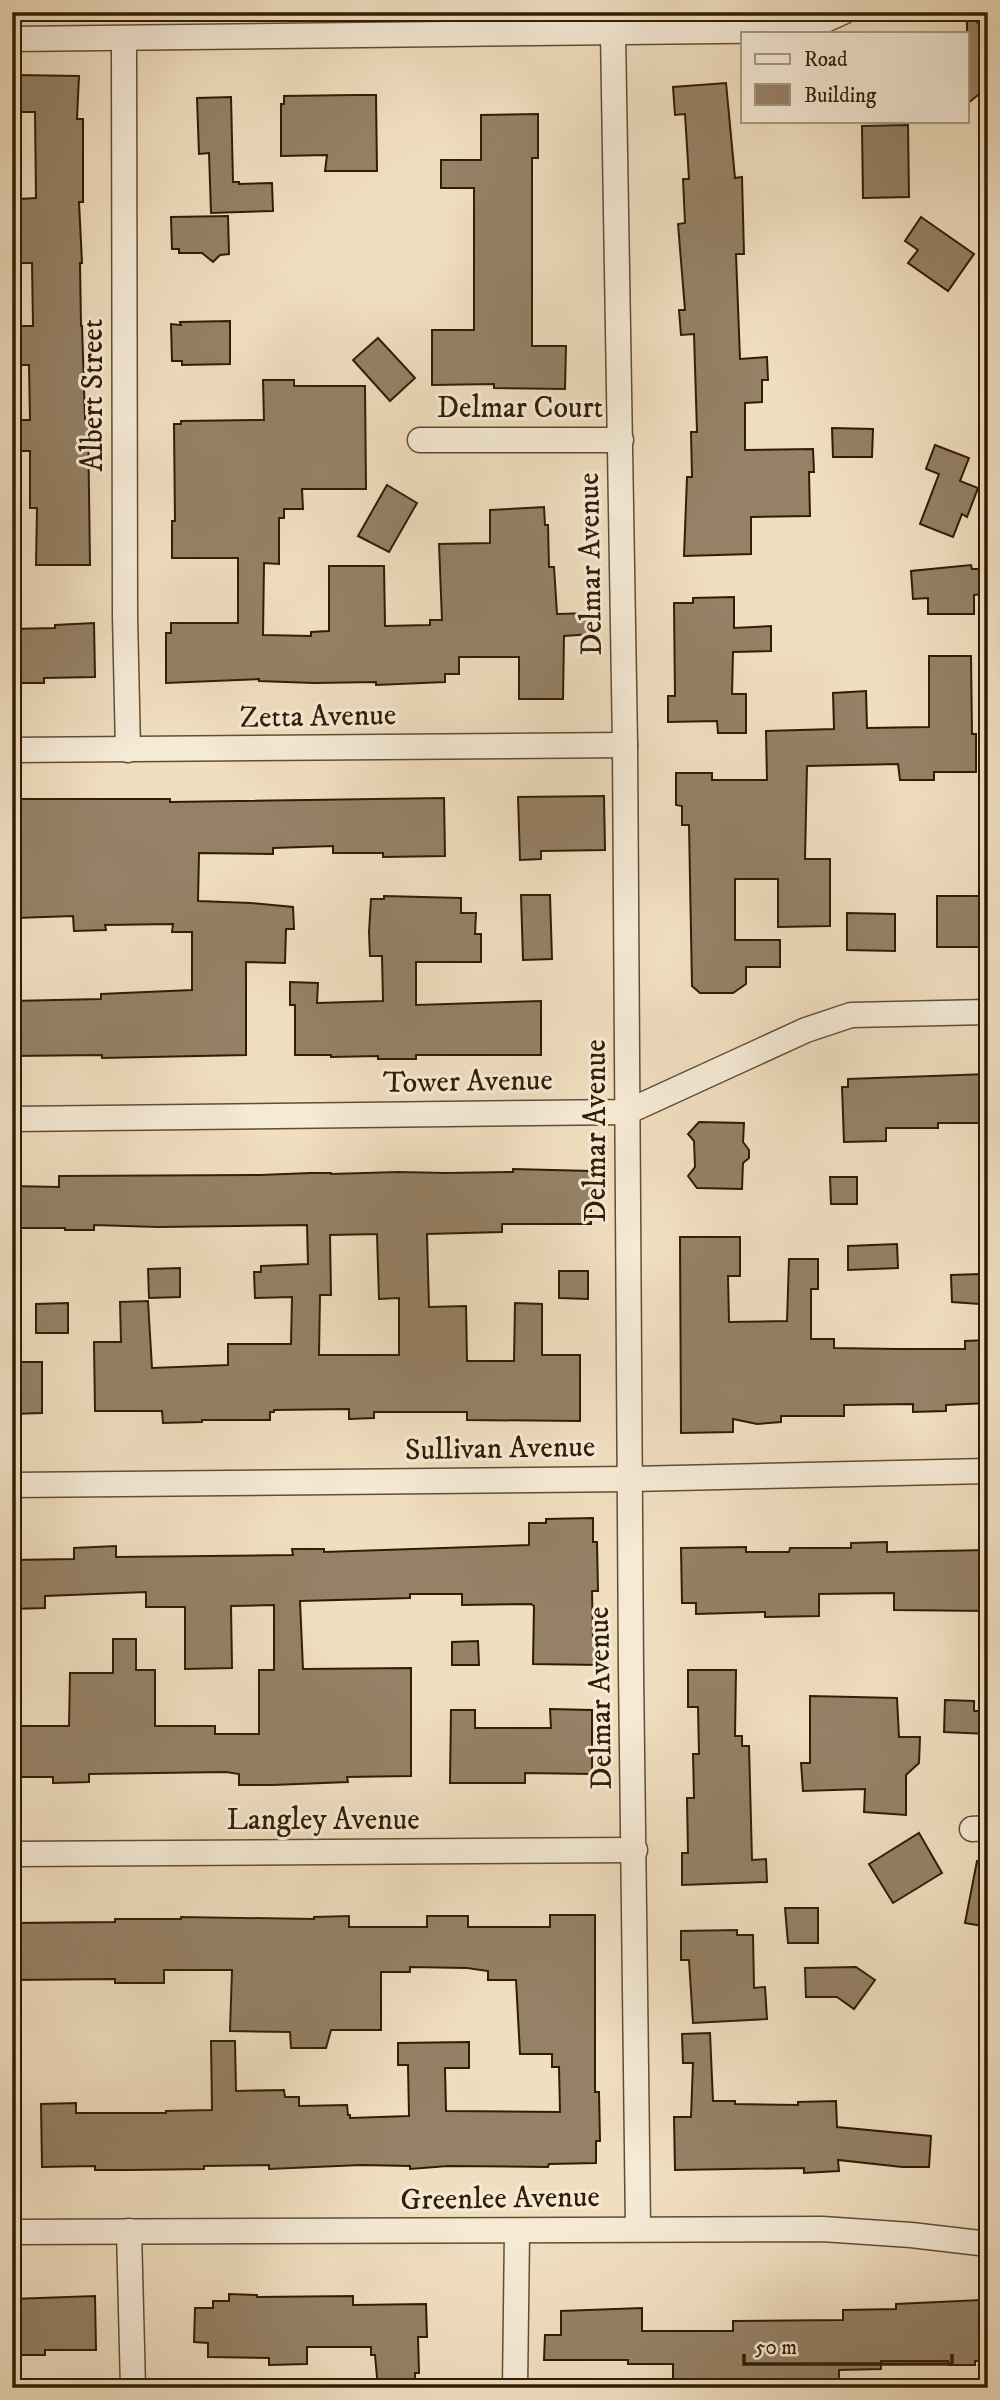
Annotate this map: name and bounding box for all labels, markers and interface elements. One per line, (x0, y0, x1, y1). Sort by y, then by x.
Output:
legend (741, 32, 968, 122)
text: Road (804, 47, 848, 73)
text: Building (804, 83, 877, 109)
street label: Albert Street (75, 319, 112, 471)
street label: Delmar Court (437, 390, 603, 427)
street label: Delmar Avenue (571, 472, 611, 656)
street label: Zetta Avenue (239, 697, 397, 737)
street label: Delmar Avenue (578, 1039, 615, 1223)
street label: Tower Avenue (383, 1062, 553, 1102)
street label: Sullivan Avenue (404, 1429, 596, 1469)
street label: Delmar Avenue (581, 1606, 621, 1790)
street label: Langley Avenue (226, 1802, 420, 1839)
street label: Greenlee Avenue (400, 2179, 600, 2219)
scale bar (744, 2323, 953, 2367)
text: 50 m (755, 2335, 797, 2361)

